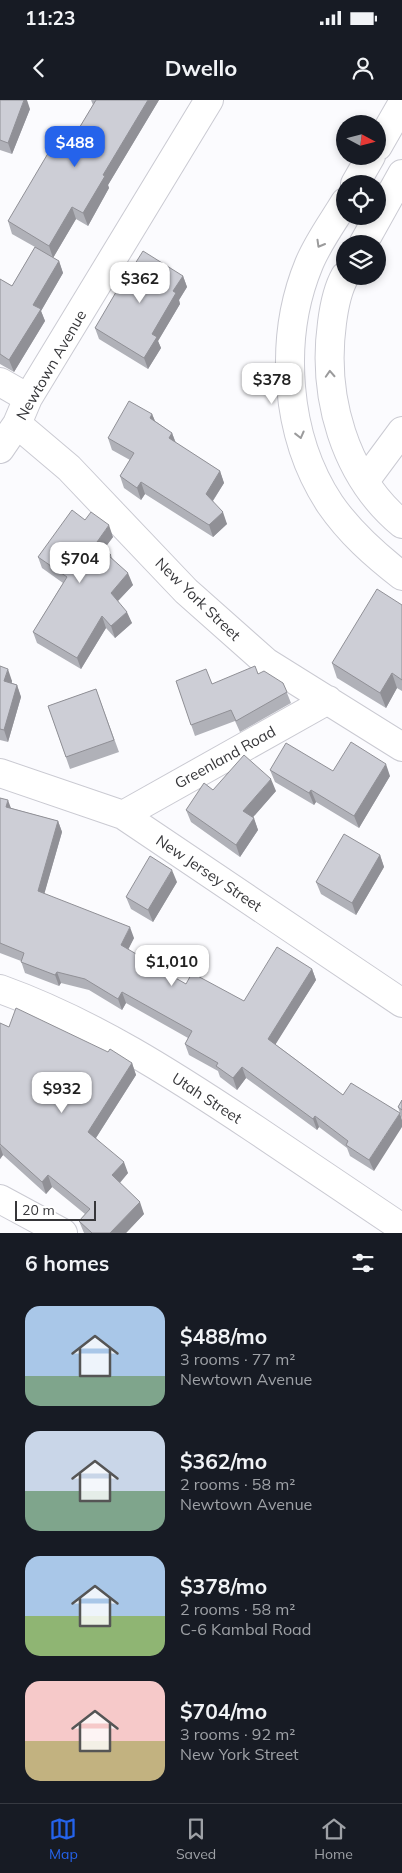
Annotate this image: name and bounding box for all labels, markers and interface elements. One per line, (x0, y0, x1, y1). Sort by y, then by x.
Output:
text: 11:23 (25, 6, 75, 30)
icon: back (25, 54, 53, 82)
text: Dwello (165, 54, 237, 82)
icon: person (349, 54, 377, 82)
north arrow (336, 115, 386, 165)
map controls (336, 115, 386, 285)
pin: $488 (45, 126, 105, 168)
text: $488 (56, 132, 94, 152)
button: locate (336, 175, 386, 225)
button: layers (336, 235, 386, 285)
one-way arrow (317, 238, 327, 247)
pin: $362 (110, 262, 170, 304)
text: $362 (121, 268, 159, 288)
street label: Newtown Avenue (12, 307, 90, 423)
pin: $378 (242, 362, 302, 405)
text: $378 (253, 369, 291, 389)
one-way arrow (325, 370, 336, 378)
one-way arrow (294, 430, 305, 439)
pin: $704 (50, 542, 110, 584)
text: $704 (61, 548, 99, 568)
street label: New York Street (151, 554, 245, 644)
street label: Greenland Road (171, 721, 279, 793)
street label: New Jersey Street (152, 831, 266, 915)
pin: $1,010 (131, 944, 213, 987)
text: $1,010 (146, 951, 198, 971)
street label: Utah Street (169, 1068, 245, 1128)
pin: $932 (32, 1072, 92, 1114)
text: $932 (43, 1078, 81, 1098)
scale bar (15, 1198, 96, 1221)
text: 20 m (22, 1201, 55, 1219)
icon: filters (349, 1249, 377, 1277)
text: 6 homes (25, 1250, 109, 1276)
text: $488/mo (180, 1323, 267, 1349)
icon: home (65, 1326, 125, 1386)
text: 3 rooms · 77 m² (180, 1349, 295, 1369)
text: Newtown Avenue (180, 1369, 312, 1389)
text: $362/mo (180, 1448, 267, 1474)
icon: home (65, 1451, 125, 1511)
text: 2 rooms · 58 m² (180, 1474, 295, 1494)
text: Newtown Avenue (180, 1494, 312, 1514)
text: $378/mo (180, 1573, 267, 1599)
icon: home (65, 1576, 125, 1636)
text: 2 rooms · 58 m² (180, 1599, 295, 1619)
text: C-6 Kambal Road (180, 1619, 311, 1639)
text: $704/mo (180, 1698, 267, 1724)
icon: home (65, 1701, 125, 1761)
text: 3 rooms · 92 m² (180, 1724, 295, 1744)
text: New York Street (180, 1744, 299, 1764)
tab: Map (49, 1815, 78, 1863)
tab: Saved (176, 1815, 216, 1863)
tab: Home (314, 1815, 353, 1863)

